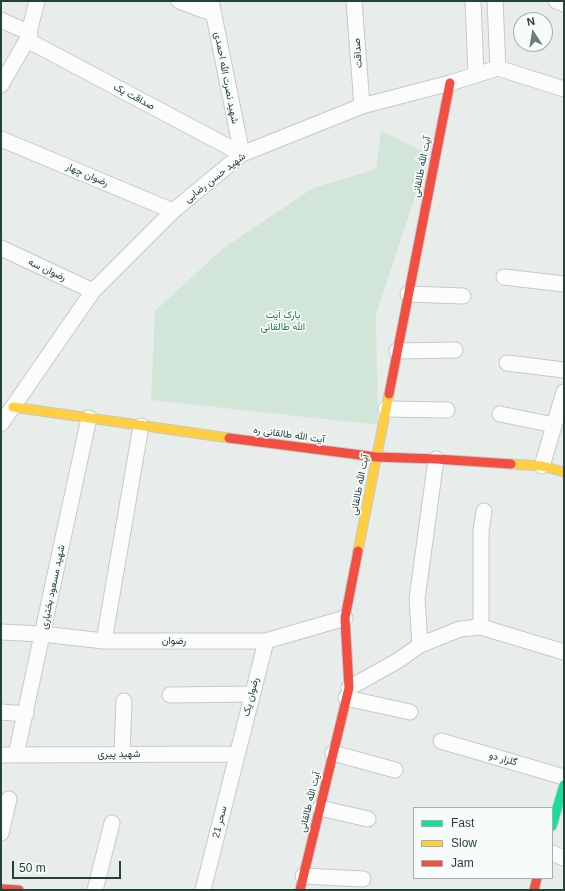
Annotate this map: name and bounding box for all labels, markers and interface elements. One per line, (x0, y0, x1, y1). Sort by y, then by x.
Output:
north arrow (513, 12, 553, 52)
text: N (526, 15, 536, 28)
street label: شهید نصرت الله احمدی (211, 31, 241, 125)
street label: صداقت (351, 38, 365, 68)
street label: صداقت یک (111, 81, 157, 113)
street label: آیت الله طالقانی (410, 136, 434, 198)
street label: شهید حسن رضایی (182, 150, 248, 206)
street label: رضوان چهار (64, 161, 110, 189)
street label: رضوان سه (26, 256, 68, 284)
park label: پارک آیت الله طالقانی (261, 309, 305, 332)
street label: آیت الله طالقانی ره (253, 424, 325, 446)
street label: آیت الله طالقانی (348, 454, 372, 516)
street label: شهید مسعود بختیاری (38, 544, 68, 630)
street label: رضوان (162, 635, 186, 647)
street label: رضوان یک (240, 676, 262, 718)
street label: شهید پیری (98, 748, 140, 760)
street label: گلزار دو (488, 749, 518, 769)
street label: آیت الله طالقانی (297, 771, 323, 833)
street label: سحر 21 (210, 805, 230, 839)
legend (413, 807, 553, 879)
text: Fast (451, 816, 474, 830)
text: Slow (451, 836, 477, 850)
scale bar (14, 853, 123, 879)
text: Jam (451, 856, 474, 870)
text: 50 m (19, 861, 46, 875)

